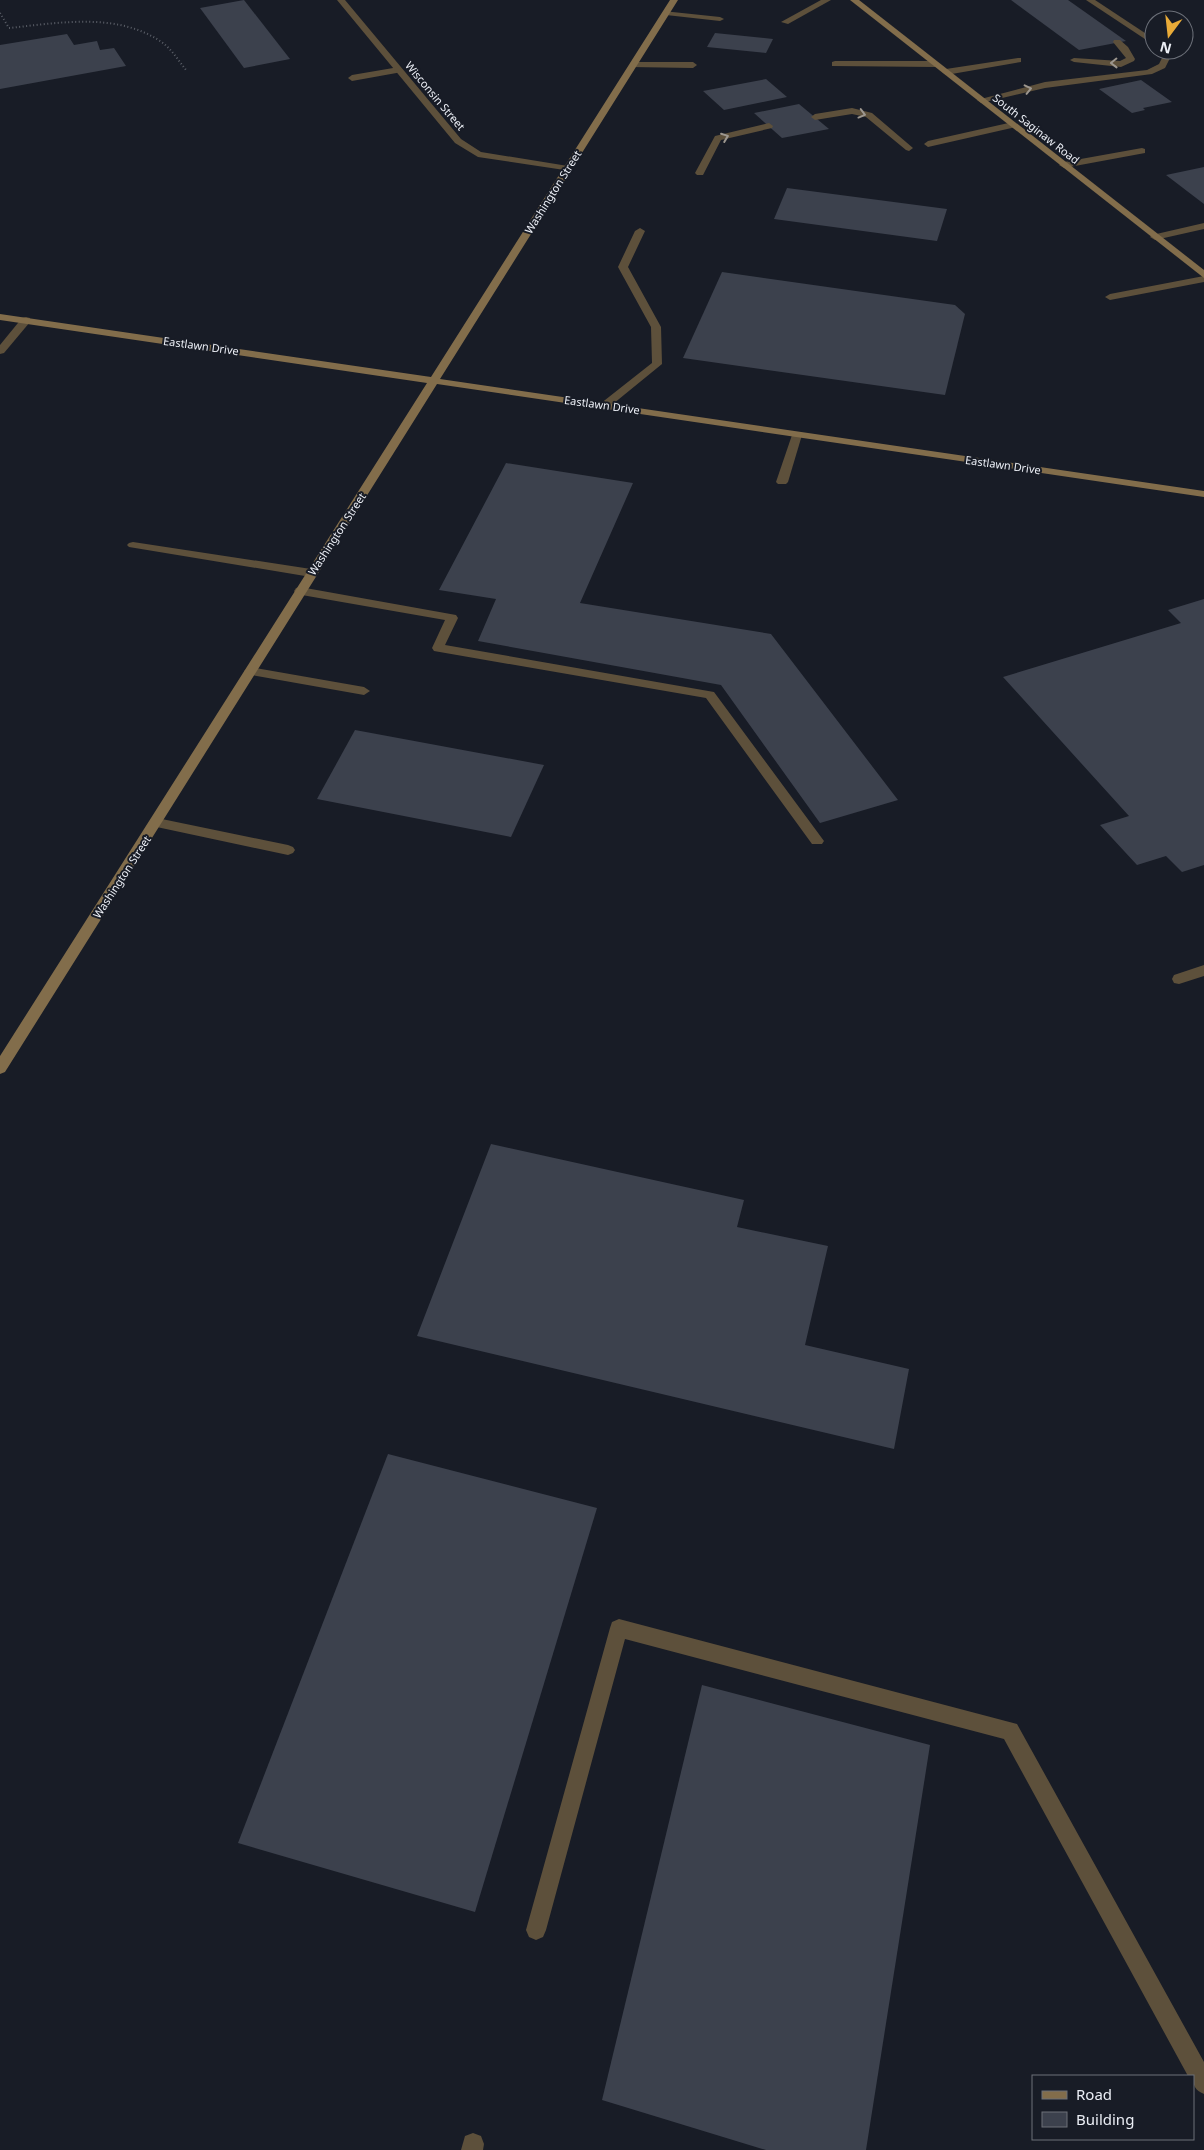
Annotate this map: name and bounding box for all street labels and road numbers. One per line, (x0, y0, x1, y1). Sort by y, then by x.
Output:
street label: Wisconsin Street (402, 58, 469, 133)
street label: South Saginaw Road (990, 90, 1083, 167)
street label: Washington Street (521, 147, 584, 236)
street label: Eastlawn Drive (162, 333, 240, 358)
street label: Eastlawn Drive (563, 392, 641, 417)
street label: Eastlawn Drive (964, 452, 1042, 477)
street label: Washington Street (304, 490, 369, 578)
street label: Washington Street (89, 833, 154, 921)

